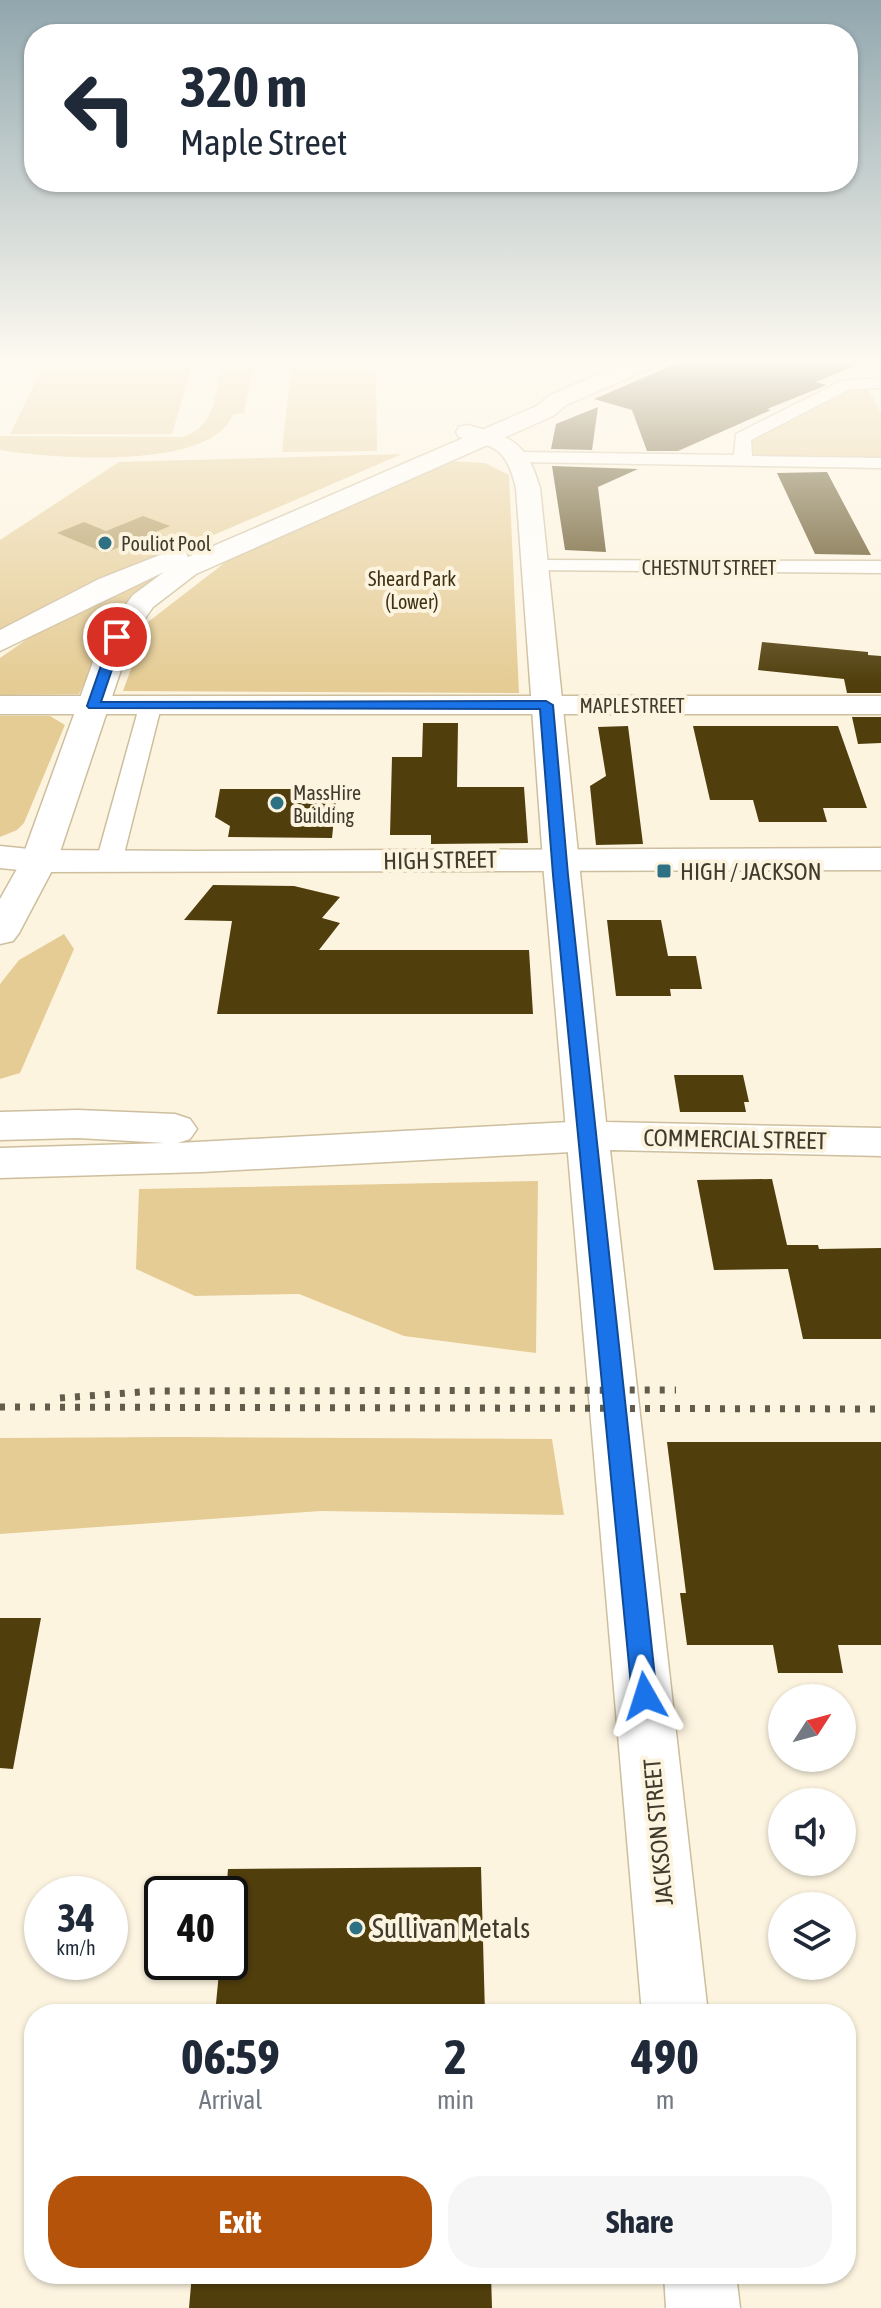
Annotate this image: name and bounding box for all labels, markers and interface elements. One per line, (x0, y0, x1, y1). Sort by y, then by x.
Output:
text: 320 m (180, 55, 307, 119)
icon: left (48, 56, 152, 160)
text: Maple Street (180, 121, 347, 163)
place label: Pouliot Pool (121, 532, 212, 555)
marker: Pouliot Pool (96, 534, 114, 552)
street label: CHESTNUT STREET (642, 556, 776, 579)
park label: Sheard Park (Lower) (368, 567, 456, 613)
pin (83, 603, 151, 671)
icon: arrive (95, 615, 139, 659)
street label: MAPLE STREET (580, 694, 685, 717)
place label: MassHire Building (293, 781, 361, 827)
marker: MassHire Building (268, 794, 286, 812)
street label: HIGH STREET (383, 846, 497, 874)
place label: HIGH / JACKSON (680, 858, 822, 885)
marker: HIGH / JACKSON (655, 862, 673, 880)
street label: COMMERCIAL STREET (643, 1124, 827, 1154)
position arrow (603, 1654, 687, 1738)
north arrow (768, 1684, 856, 1772)
map controls (768, 1684, 856, 1980)
street label: JACKSON STREET (638, 1757, 678, 1906)
button: sound (768, 1788, 856, 1876)
speed limit sign: 40 (144, 1876, 248, 1980)
button: layers (768, 1892, 856, 1980)
text: 34 (57, 1895, 95, 1940)
place label: Sullivan Metals (372, 1912, 530, 1944)
marker: Sullivan Metals (347, 1919, 365, 1937)
text: km/h (56, 1936, 96, 1959)
text: 06:59 (181, 2029, 280, 2084)
text: 2 (444, 2029, 467, 2084)
text: 490 (631, 2029, 699, 2084)
text: Arrival (199, 2085, 262, 2115)
text: min (437, 2085, 474, 2115)
text: m (656, 2085, 674, 2115)
button: Exit (48, 2176, 432, 2268)
button: Share (448, 2176, 832, 2268)

